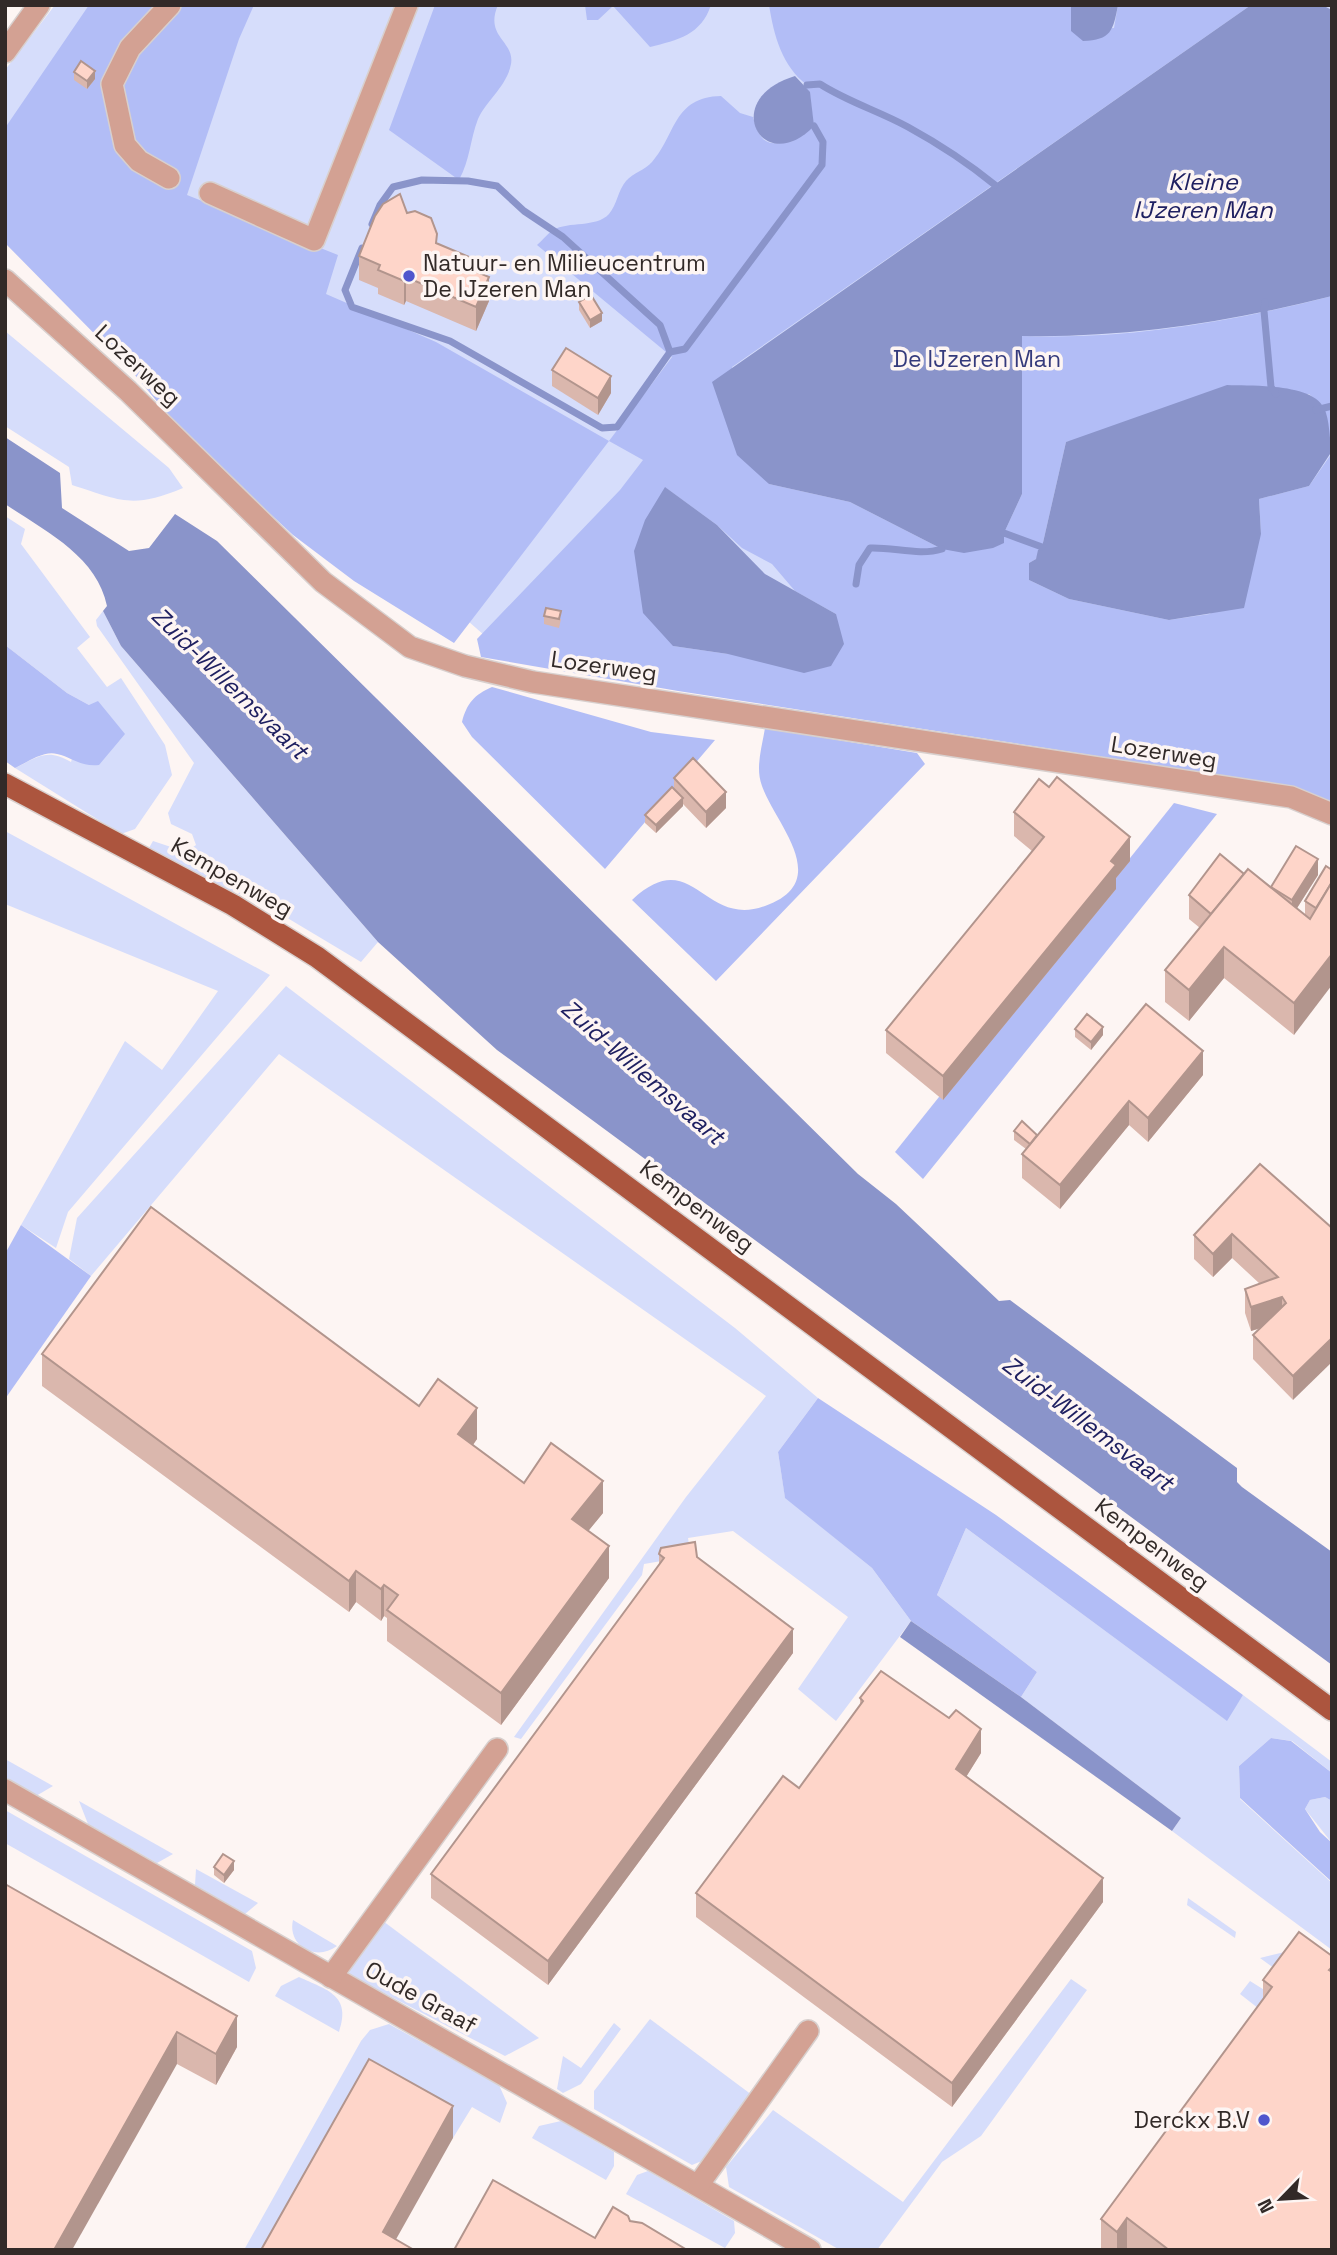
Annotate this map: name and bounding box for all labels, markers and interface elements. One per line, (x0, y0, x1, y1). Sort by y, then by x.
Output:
water label: Kleine IJzeren Man (1133, 166, 1274, 225)
place label: Natuur- en Milieucentrum De IJzeren Man (423, 248, 706, 304)
marker: Natuur- en Milieucentrum De IJzeren Man (401, 268, 417, 284)
street label: Lozerweg (89, 318, 187, 412)
park label: De IJzeren Man (893, 344, 1061, 374)
water label: Zuid-Willemsvaart (145, 600, 316, 767)
street label: Lozerweg (549, 644, 659, 688)
street label: Lozerweg (1109, 729, 1219, 775)
street label: Kempenweg (166, 830, 298, 924)
water label: Zuid-Willemsvaart (555, 993, 732, 1153)
street label: Kempenweg (634, 1153, 760, 1259)
water label: Zuid-Willemsvaart (996, 1349, 1181, 1499)
street label: Kempenweg (1089, 1491, 1215, 1597)
street label: Oude Graaf (360, 1954, 482, 2040)
place label: Derckx B.V (1134, 2105, 1250, 2135)
marker: Derckx B.V (1256, 2112, 1272, 2128)
north arrow (1246, 2164, 1316, 2234)
text: N (1252, 2195, 1280, 2217)

